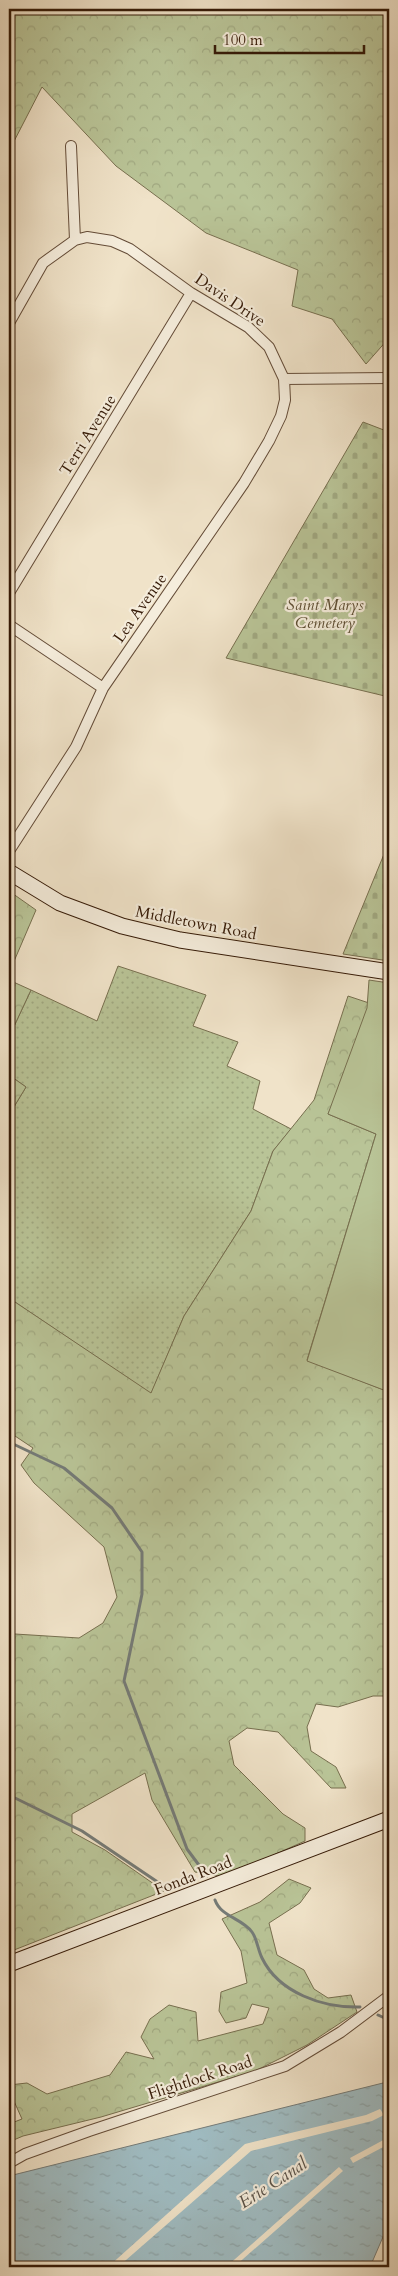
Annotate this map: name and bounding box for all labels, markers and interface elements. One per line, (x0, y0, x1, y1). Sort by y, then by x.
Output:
scale bar (215, 22, 364, 54)
text: 100 m (223, 30, 263, 50)
street label: Davis Drive (190, 268, 270, 332)
street label: Terri Avenue (54, 390, 122, 480)
street label: Lea Avenue (108, 569, 172, 647)
park label: Saint Marys Cemetery (286, 594, 364, 634)
street label: Middletown Road (134, 900, 259, 946)
street label: Fonda Road (151, 1851, 236, 1901)
street label: Flightlock Road (145, 2051, 255, 2105)
water label: Erie Canal (234, 2151, 313, 2215)

